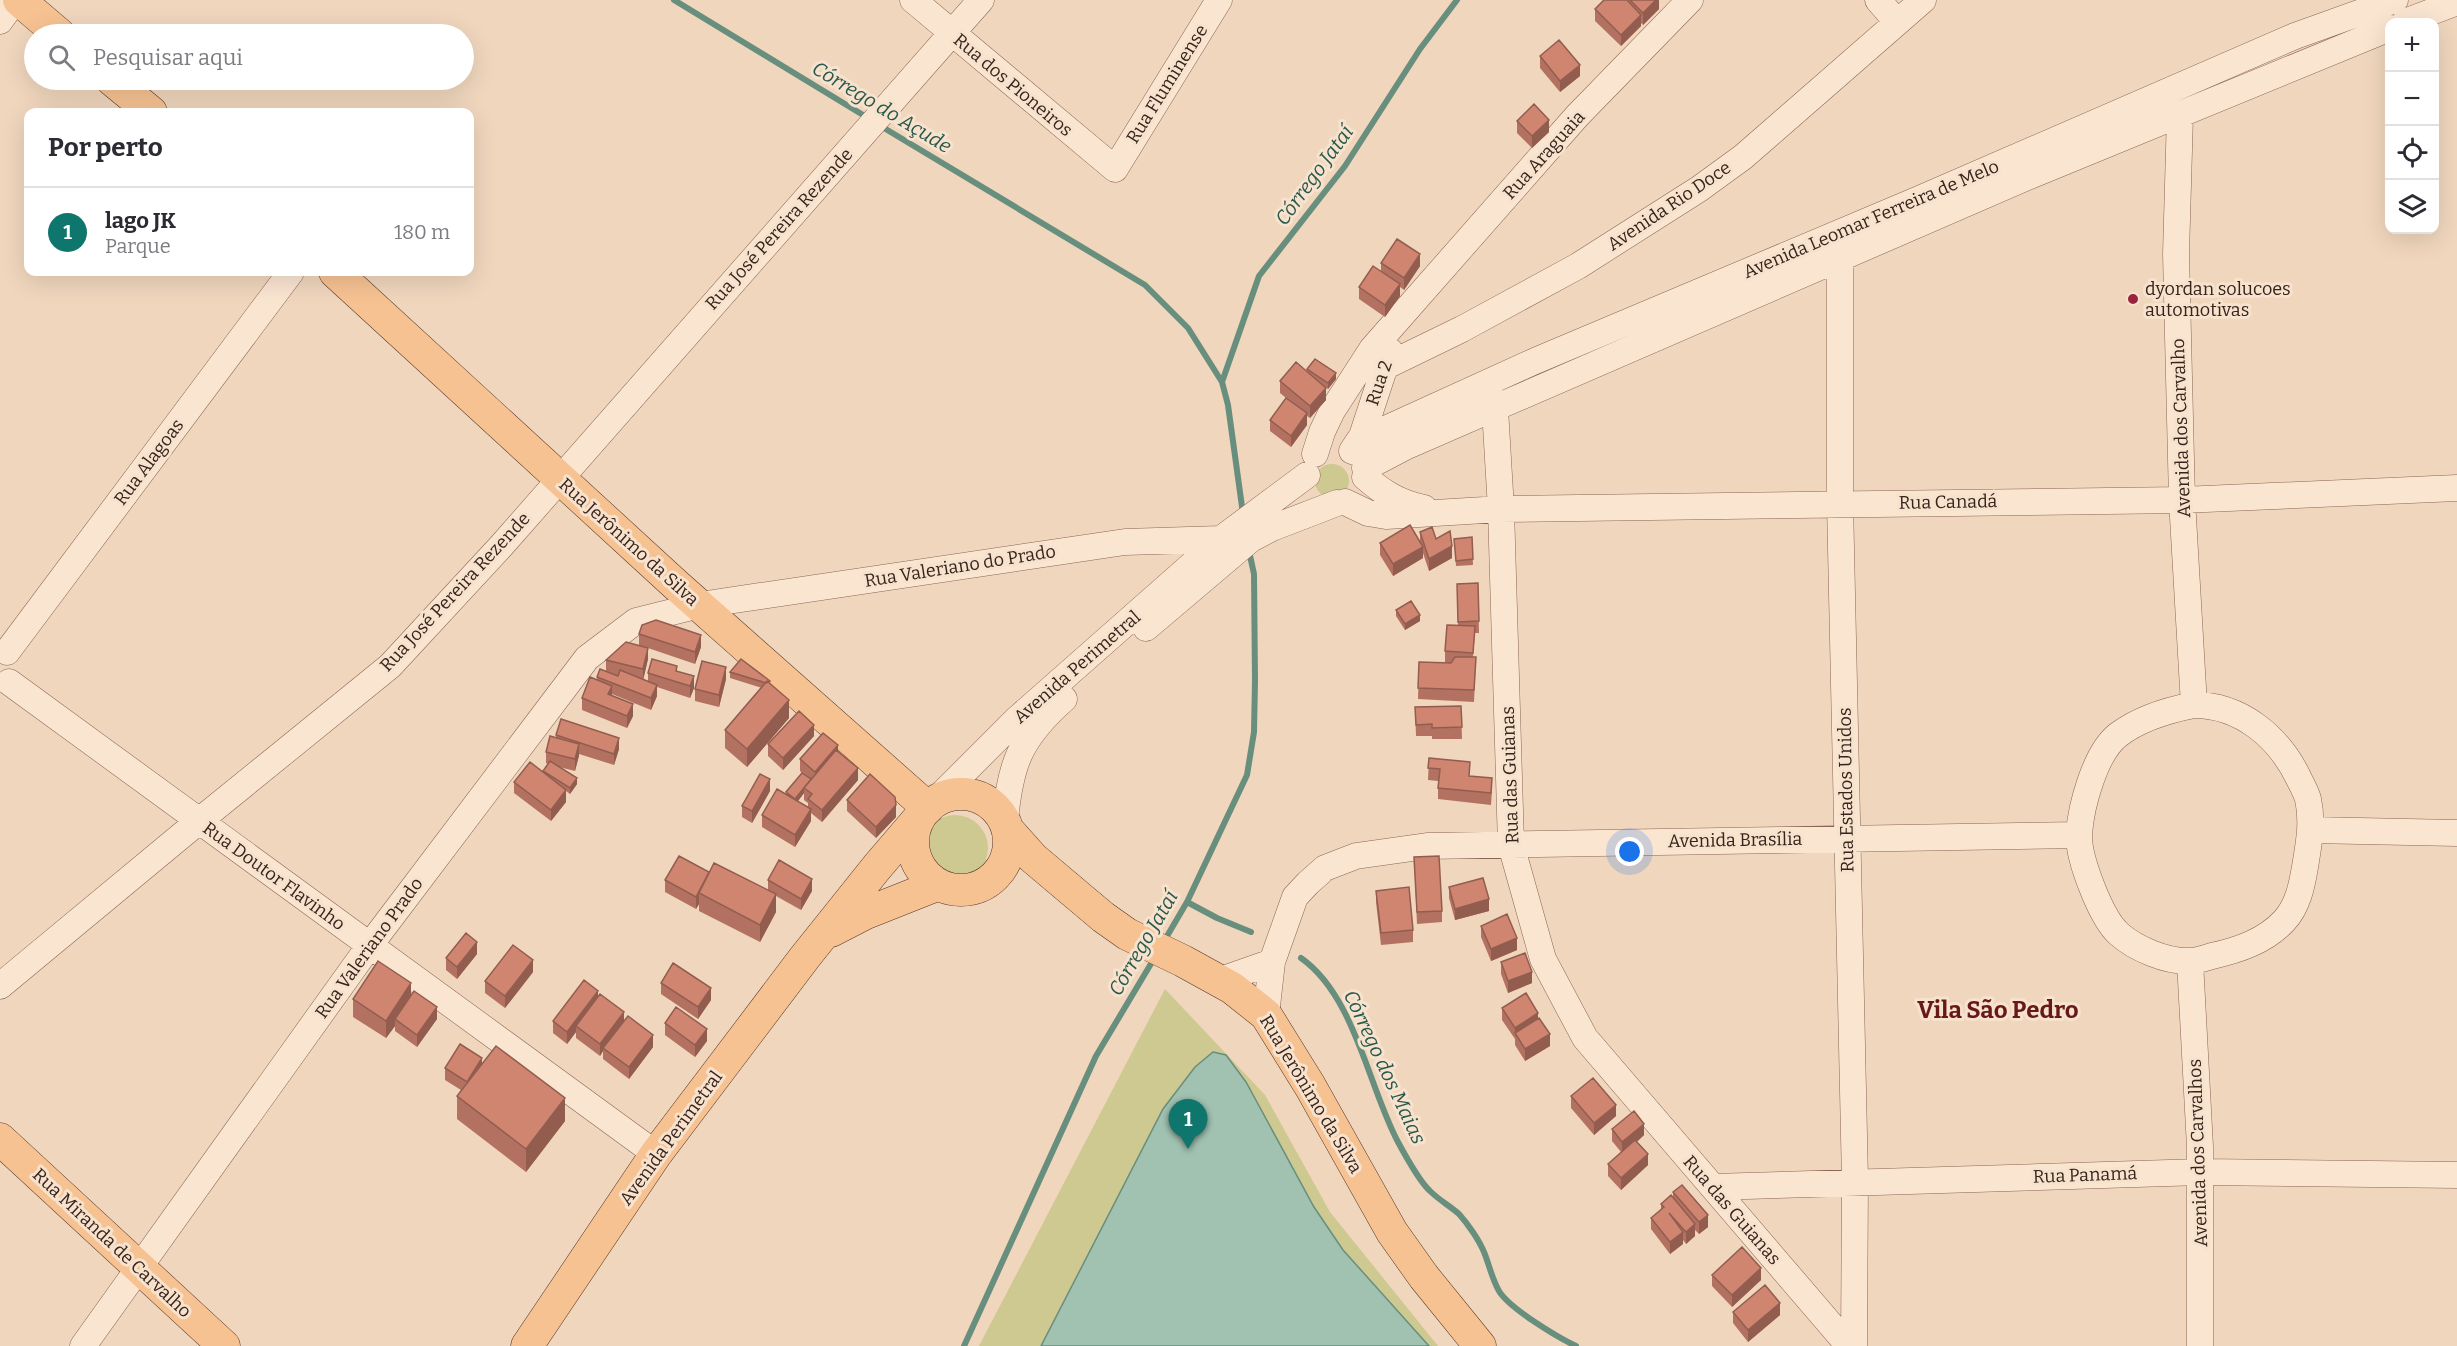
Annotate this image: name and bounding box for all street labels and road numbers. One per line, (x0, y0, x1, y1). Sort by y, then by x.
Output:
street label: Rua Fluminense (1122, 21, 1212, 147)
street label: Rua dos Pioneiros (949, 29, 1077, 141)
street label: Rua Araguaia (1498, 106, 1590, 204)
street label: Rua José Pereira Rezende (701, 144, 857, 314)
street label: Avenida Leomar Ferreira de Melo (1740, 155, 2002, 283)
street label: Avenida Rio Doce (1603, 157, 1735, 255)
street label: Avenida dos Carvalho (2167, 338, 2195, 518)
street label: Rua 2 (1361, 358, 1397, 408)
street label: Rua Alagoas (109, 415, 189, 509)
street label: Rua Jerônimo da Silva (554, 473, 704, 611)
street label: Rua Canadá (1898, 490, 1998, 514)
street label: Rua José Pereira Rezende (375, 508, 535, 676)
street label: Rua Valeriano do Prado (863, 540, 1057, 592)
street label: Avenida Perimetral (1009, 606, 1145, 728)
street label: Rua das Guianas (1497, 706, 1523, 844)
street label: Rua Estados Unidos (1834, 707, 1858, 873)
street label: Rua Doutor Flavinho (199, 817, 349, 935)
street label: Avenida Brasília (1668, 828, 1802, 852)
street label: Rua Valeriano Prado (310, 873, 428, 1023)
street label: Rua Jerônimo da Silva (1255, 1011, 1367, 1177)
street label: Avenida dos Carvalhos (2184, 1059, 2212, 1247)
street label: Avenida Perimetral (615, 1066, 727, 1210)
street label: Rua das Guianas (1679, 1151, 1785, 1269)
street label: Rua Panamá (2032, 1162, 2138, 1188)
street label: Rua Miranda de Carvalho (28, 1164, 196, 1322)

